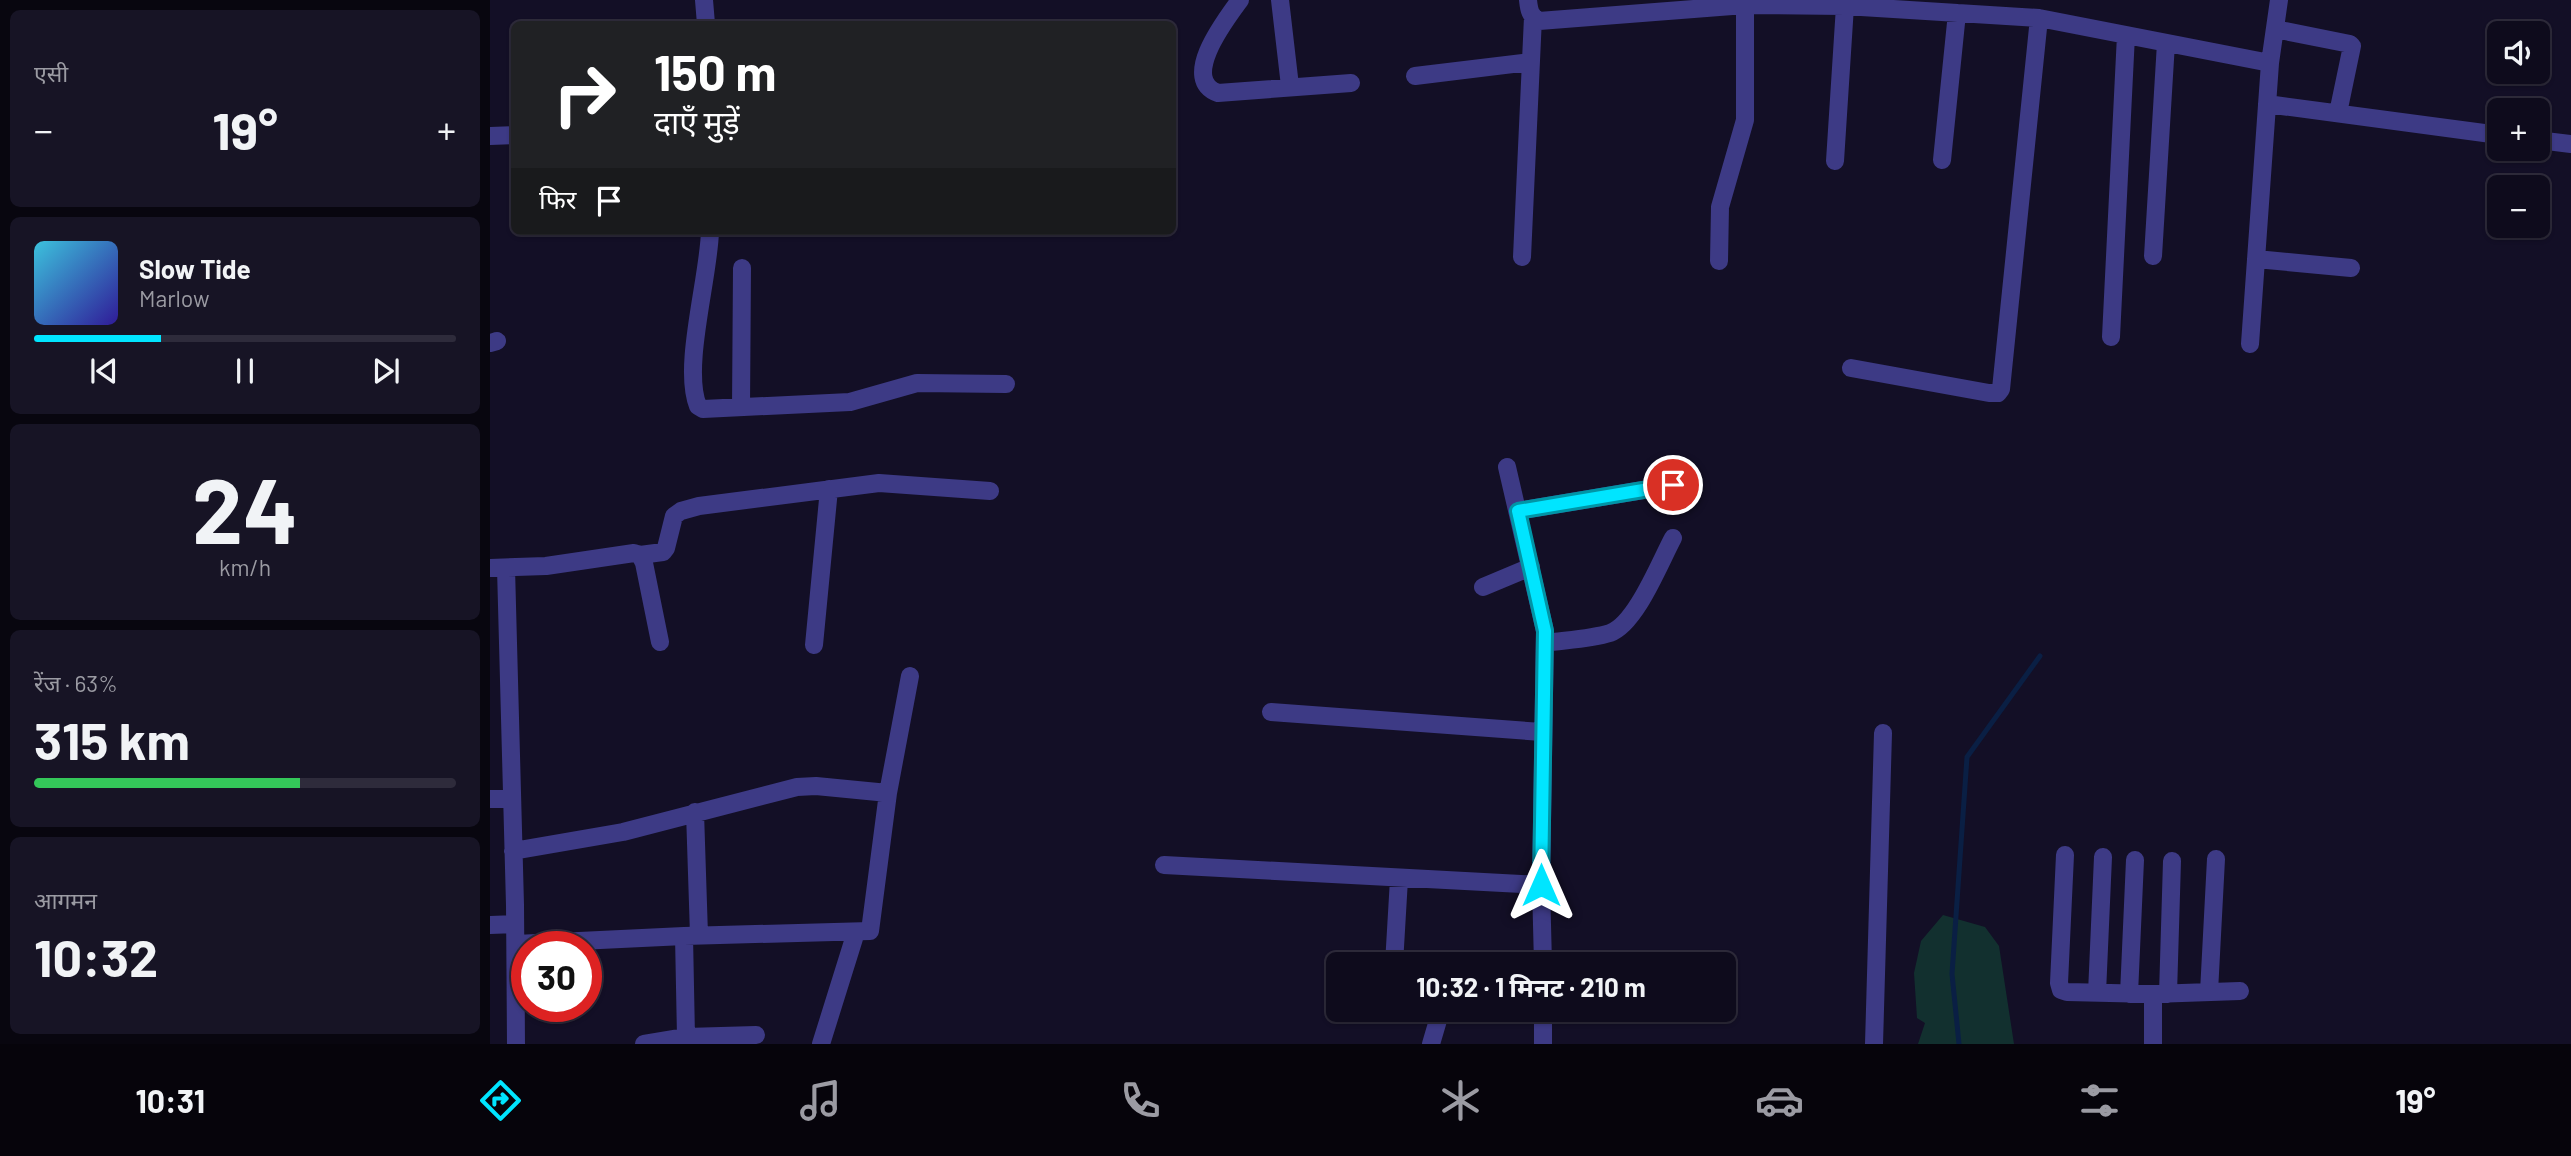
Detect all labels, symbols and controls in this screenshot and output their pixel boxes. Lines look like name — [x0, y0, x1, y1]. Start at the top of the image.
map controls — [2487, 21, 2550, 238]
button: sound — [2487, 21, 2550, 84]
text: 150 m — [654, 42, 776, 101]
icon: right — [539, 49, 630, 140]
text: एसी — [34, 59, 68, 87]
text: 19° — [212, 98, 278, 160]
button: + — [2487, 98, 2550, 161]
text: दाएँ मुड़ें — [654, 102, 740, 140]
text: − — [34, 106, 53, 152]
text: + — [437, 106, 456, 152]
button: − — [2487, 175, 2550, 238]
icon: arrive — [590, 182, 628, 220]
text: फिर — [539, 183, 576, 214]
text: Slow Tide — [139, 253, 251, 284]
text: Marlow — [139, 284, 210, 312]
icon: previous — [85, 352, 123, 390]
icon: pause — [226, 352, 264, 390]
icon: next — [367, 352, 405, 390]
text: 24 — [192, 453, 298, 562]
pin — [1643, 455, 1703, 515]
icon: arrive — [1654, 466, 1692, 504]
text: km/h — [219, 553, 271, 581]
text: रेंज · 63% — [34, 669, 118, 697]
text: 315 km — [34, 708, 190, 770]
position arrow — [1504, 848, 1578, 922]
text: आगमन — [34, 886, 97, 914]
text: 10:32 — [34, 925, 158, 987]
speed limit sign: 30 — [511, 931, 602, 1022]
text: 10:32 · 1 मिनट · 210 m — [1416, 971, 1646, 1002]
icon: directions — [476, 1076, 525, 1125]
icon: music — [796, 1076, 845, 1125]
icon: phone — [1116, 1076, 1165, 1125]
icon: climate — [1436, 1076, 1485, 1125]
icon: car — [1755, 1076, 1804, 1125]
icon: filters — [2075, 1076, 2124, 1125]
text: 10:31 — [135, 1081, 205, 1119]
text: 19° — [2395, 1081, 2436, 1119]

